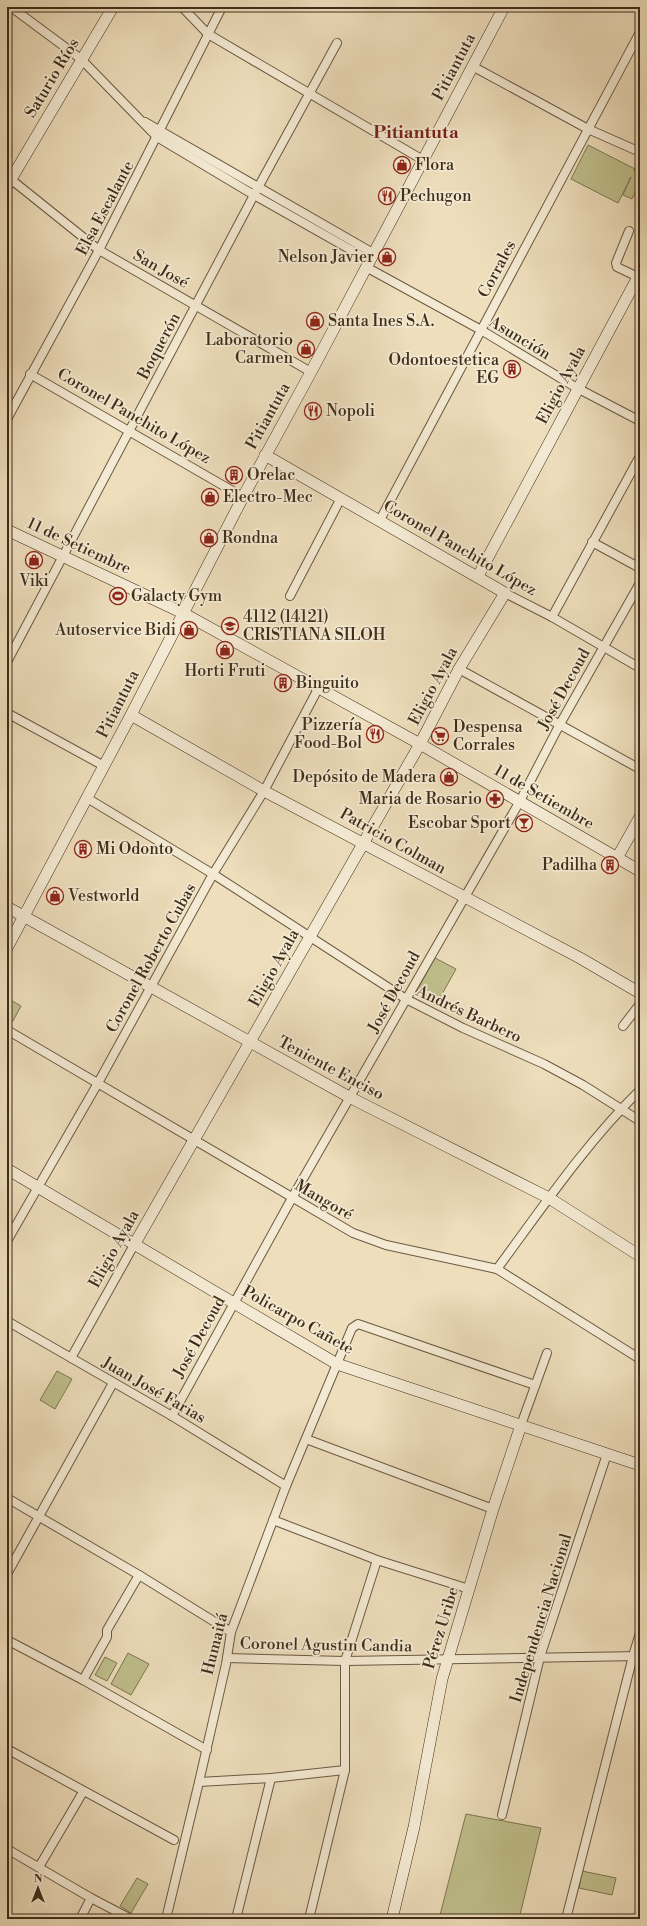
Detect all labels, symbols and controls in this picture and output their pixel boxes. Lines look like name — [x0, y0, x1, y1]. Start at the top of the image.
street label: Pitiantuta — [428, 29, 480, 104]
street label: Saturio Ríos — [20, 35, 84, 121]
district label: Pitiantuta — [373, 121, 459, 144]
shop icon: Flora — [392, 155, 412, 175]
place label: Flora — [415, 155, 455, 175]
street label: Elsa Escalante — [72, 157, 138, 259]
restaurant icon: Pechugon — [377, 186, 397, 206]
place label: Pechugon — [400, 186, 472, 206]
street label: Corrales — [474, 237, 520, 301]
street label: San José — [130, 245, 192, 293]
place label: Nelson Javier — [278, 247, 374, 267]
shop icon: Nelson Javier — [377, 247, 397, 267]
street label: Boquerón — [133, 309, 185, 384]
shop icon: Santa Ines S.A. — [305, 311, 325, 331]
place label: Santa Ines S.A. — [328, 311, 434, 331]
street label: Asunción — [485, 311, 555, 364]
place label: Laboratorio Carmen — [205, 330, 293, 368]
shop icon: Laboratorio Carmen — [296, 339, 316, 359]
street label: Eligio Ayala — [532, 342, 590, 428]
place label: Odontoestetica EG — [388, 350, 500, 388]
building icon: Odontoestetica EG — [502, 359, 522, 379]
street label: Coronel Panchito López — [54, 364, 214, 468]
street label: Pitiantuta — [241, 378, 295, 453]
restaurant icon: Nopoli — [303, 401, 323, 421]
place label: Nopoli — [326, 401, 375, 421]
building icon: Orelac — [224, 465, 244, 485]
place label: Orelac — [247, 465, 295, 485]
shop icon: Electro-Mec — [200, 487, 220, 507]
place label: Electro-Mec — [223, 487, 313, 507]
street label: Coronel Panchito López — [380, 496, 540, 600]
street label: 11 de Setiembre — [24, 513, 134, 579]
shop icon: Rondna — [199, 528, 219, 548]
place label: Rondna — [222, 528, 279, 548]
shop icon: Viki — [24, 550, 44, 570]
place label: Viki — [18, 571, 49, 591]
sports icon: Galacty Gym — [108, 586, 128, 606]
place label: Galacty Gym — [131, 586, 222, 606]
place label: 4112 (14121) CRISTIANA SILOH — [243, 607, 386, 645]
school or university icon: 4112 (14121) CRISTIANA SILOH — [220, 616, 240, 636]
place label: Autoservice Bidi — [54, 620, 176, 640]
shop icon: Autoservice Bidi — [179, 620, 199, 640]
shop icon: Horti Fruti — [215, 640, 235, 660]
street label: Eligio Ayala — [404, 643, 462, 729]
street label: José Decoud — [533, 645, 595, 734]
place label: Horti Fruti — [184, 661, 266, 681]
street label: Pitiantuta — [92, 666, 144, 741]
building icon: Binguito — [273, 673, 293, 693]
place label: Binguito — [295, 673, 359, 693]
place label: Pizzería Food-Bol — [294, 715, 363, 753]
place label: Despensa Corrales — [453, 717, 523, 755]
restaurant icon: Pizzería Food-Bol — [365, 724, 385, 744]
supermarket icon: Despensa Corrales — [430, 726, 450, 746]
street label: 11 de Setiembre — [490, 760, 598, 834]
place label: Depósito de Madera — [293, 767, 437, 787]
shop icon: Depósito de Madera — [439, 767, 459, 787]
place label: Maria de Rosario — [359, 789, 482, 809]
pharmacy icon: Maria de Rosario — [485, 789, 505, 809]
street label: Patricio Colman — [336, 804, 450, 879]
place label: Escobar Sport — [408, 813, 511, 833]
bar icon: Escobar Sport — [514, 813, 534, 833]
building icon: Mi Odonto — [73, 839, 93, 859]
place label: Mi Odonto — [96, 839, 173, 859]
place label: Padilha — [542, 855, 598, 875]
building icon: Padilha — [600, 855, 620, 875]
street label: Coronel Roberto Cubas — [102, 880, 200, 1036]
shop icon: Vestworld — [45, 886, 65, 906]
place label: Vestworld — [67, 886, 139, 906]
street label: Eligio Ayala — [244, 925, 304, 1010]
street label: José Decoud — [363, 948, 425, 1037]
street label: Andrés Barbero — [412, 980, 525, 1047]
street label: Teniente Enciso — [275, 1032, 387, 1104]
street label: Mangoré — [291, 1175, 357, 1225]
street label: Eligio Ayala — [84, 1206, 144, 1291]
street label: Policarpo Cañete — [239, 1281, 357, 1359]
street label: José Decoud — [168, 1293, 230, 1382]
street label: Juan José Farias — [98, 1352, 209, 1428]
street label: Independencia Nacional — [506, 1531, 576, 1705]
street label: Pérez Uribe — [419, 1584, 463, 1672]
street label: Humaitá — [198, 1610, 233, 1677]
street label: Coronel Agustin Candia — [240, 1633, 413, 1657]
north arrow — [18, 1868, 58, 1908]
text: N — [34, 1872, 43, 1886]

